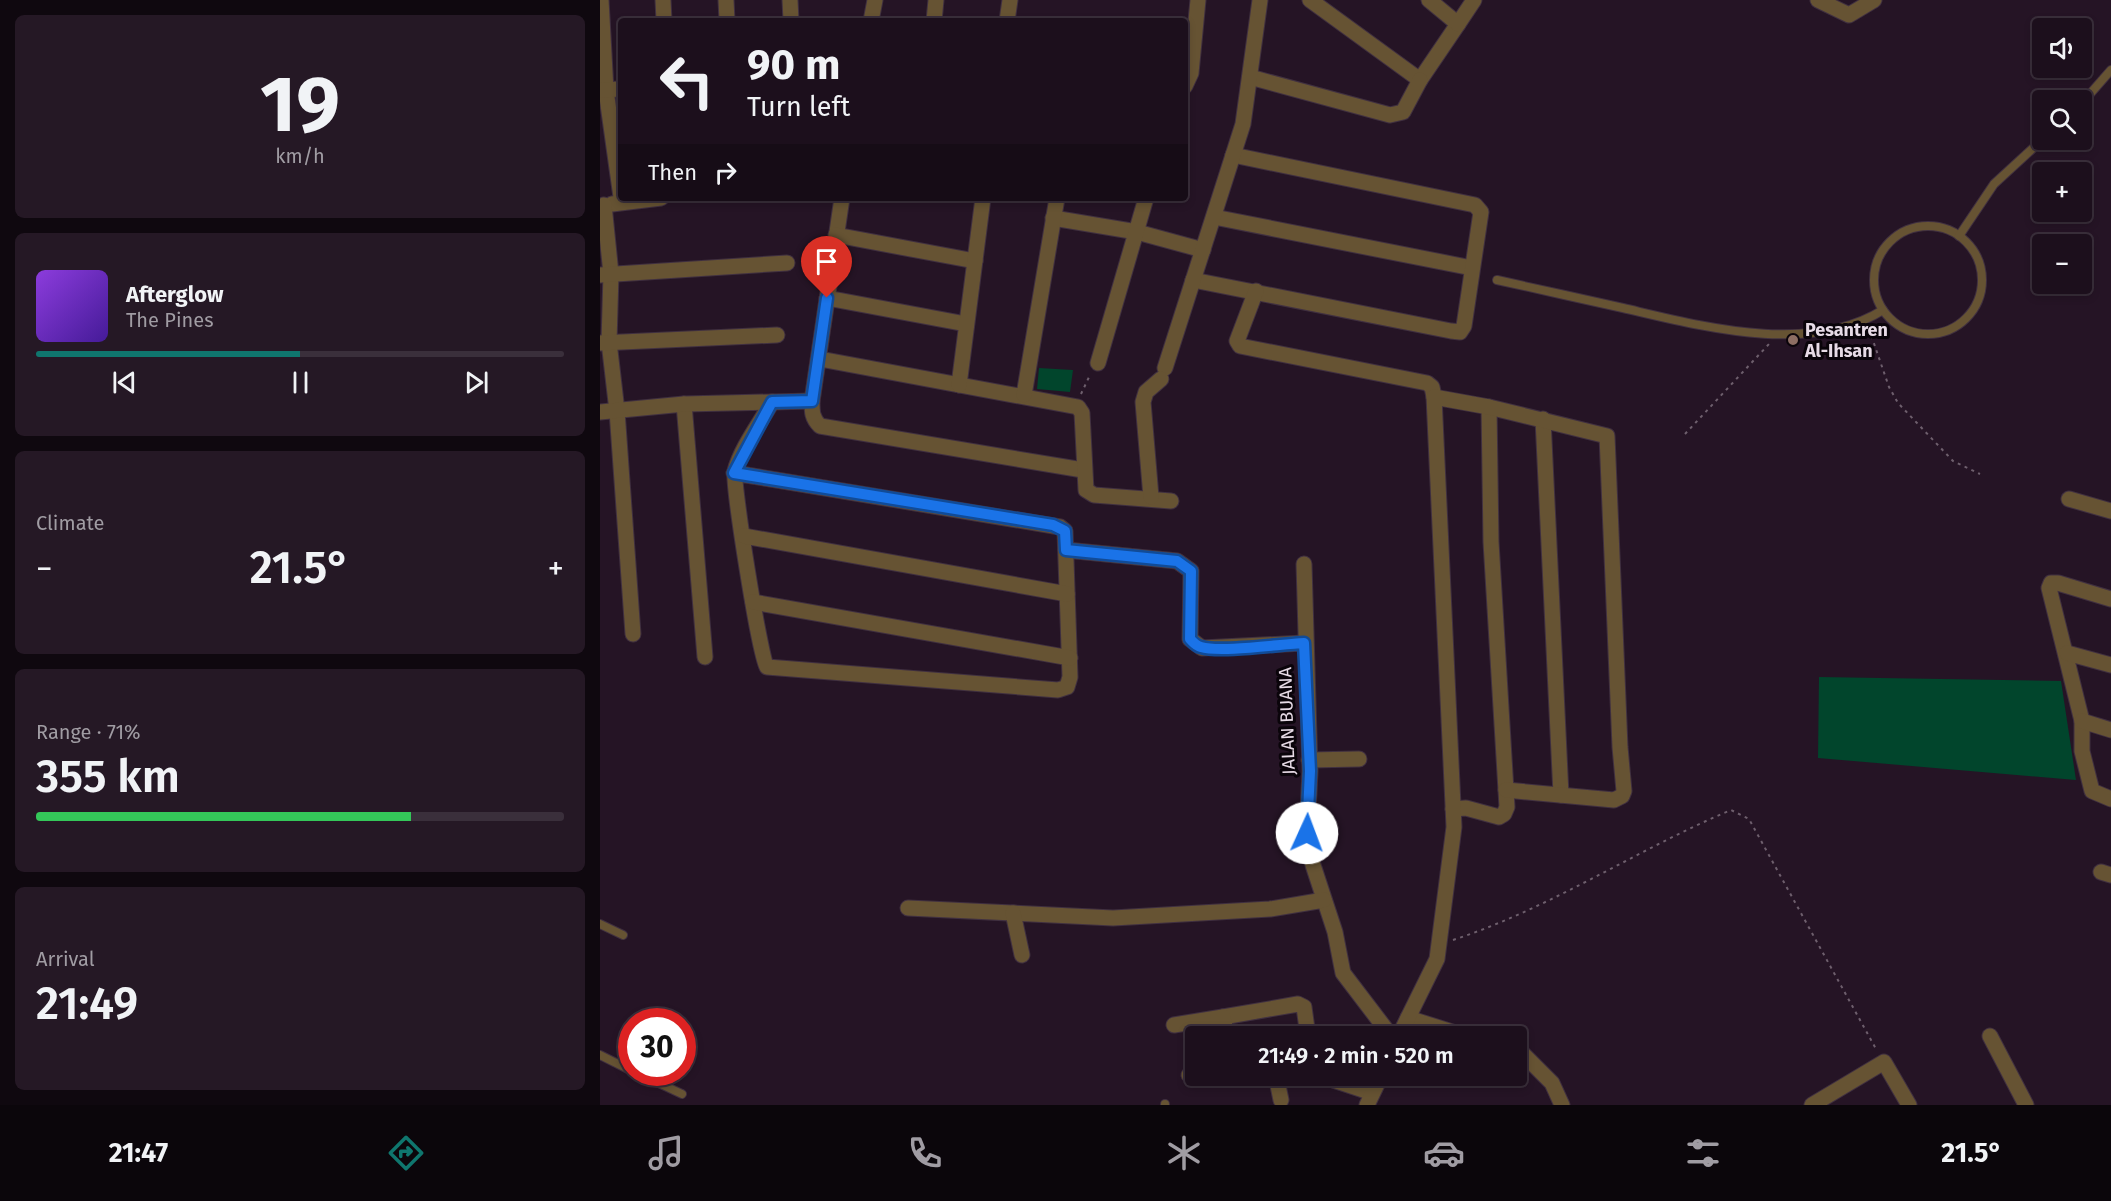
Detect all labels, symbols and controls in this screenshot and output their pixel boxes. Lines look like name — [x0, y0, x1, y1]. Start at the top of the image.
map controls — [2032, 18, 2092, 294]
button: sound — [2032, 18, 2092, 78]
text: 90 m — [747, 40, 841, 90]
icon: left — [648, 42, 726, 120]
text: 19 — [260, 58, 340, 152]
button: search — [2032, 90, 2092, 150]
text: Turn left — [747, 91, 850, 123]
text: km/h — [275, 144, 325, 168]
icon: right — [709, 156, 742, 189]
text: Then — [648, 159, 697, 186]
button: + — [2032, 162, 2092, 222]
button: − — [2032, 234, 2092, 294]
pin — [801, 236, 852, 298]
icon: arrive — [810, 245, 843, 278]
text: Afterglow — [126, 281, 223, 308]
text: The Pines — [126, 308, 213, 332]
place label: Pesantren Al-Ihsan — [1804, 319, 1888, 362]
marker: Pesantren Al-Ihsan — [1786, 333, 1800, 347]
icon: previous — [108, 366, 141, 399]
icon: pause — [284, 366, 317, 399]
icon: next — [460, 366, 493, 399]
text: Climate — [36, 511, 104, 535]
text: 21.5° — [250, 541, 350, 595]
text: − — [36, 549, 53, 589]
text: + — [548, 549, 564, 589]
street label: JALAN BUANA — [1274, 666, 1300, 775]
text: Range · 71% — [36, 720, 141, 744]
text: 355 km — [36, 750, 180, 804]
position arrow — [1275, 801, 1339, 865]
text: Arrival — [36, 947, 95, 971]
text: 21:49 — [36, 977, 138, 1031]
speed limit sign: 30 — [618, 1008, 696, 1086]
text: 21:49 · 2 min · 520 m — [1258, 1042, 1454, 1069]
icon: directions — [385, 1132, 427, 1174]
icon: music — [645, 1132, 687, 1174]
icon: phone — [904, 1132, 946, 1174]
icon: climate — [1163, 1132, 1205, 1174]
icon: car — [1423, 1132, 1465, 1174]
icon: filters — [1682, 1132, 1724, 1174]
text: 21:47 — [109, 1137, 168, 1169]
text: 21.5° — [1941, 1137, 2002, 1169]

